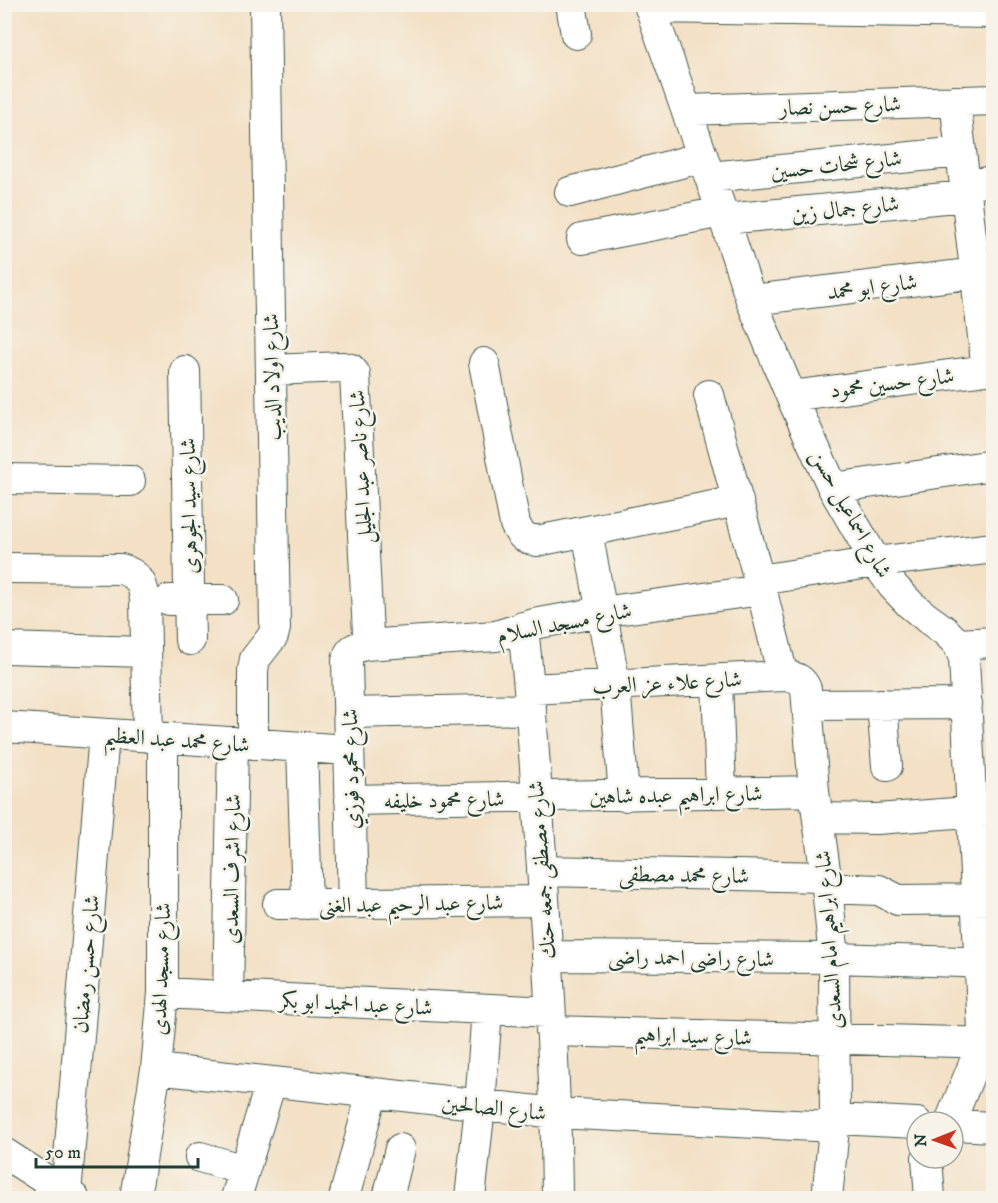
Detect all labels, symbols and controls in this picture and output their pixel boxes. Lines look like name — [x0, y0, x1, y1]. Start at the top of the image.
street label: شارع حسن نصار — [777, 91, 902, 126]
street label: شارع شحات حسين — [769, 145, 904, 190]
street label: شارع جمال زين — [790, 190, 901, 233]
street label: شارع ابو محمد — [826, 269, 919, 310]
street label: شارع اولاد الديب — [258, 313, 291, 441]
street label: شارع حسين محمود — [829, 362, 956, 408]
street label: شارع ناصر عبد الجليل — [344, 389, 383, 545]
street label: شارع سيد الجوهرى — [175, 437, 208, 574]
street label: شارع اسماعيل حسن — [801, 445, 897, 585]
street label: شارع مسجد السلام — [494, 597, 635, 655]
street label: شارع علاء عز العرب — [591, 666, 743, 705]
street label: شارع محمود فوزي — [337, 708, 370, 830]
street label: شارع محمد عبد العظيم — [103, 722, 251, 766]
street label: شارع مصطفى جمعه حنك — [523, 779, 566, 960]
street label: شارع ابراهيم عبده شاهين — [589, 780, 763, 818]
street label: شارع محمود خليفه — [383, 786, 505, 819]
street label: شارع اشرف السعدى — [218, 794, 251, 944]
street label: شارع ابراهيم امام السعدى — [810, 849, 856, 1030]
street label: شارع محمد مصطفى — [618, 861, 749, 894]
street label: شارع عبد الرحيم عبد الغنى — [318, 889, 504, 927]
street label: شارع حسن رمضان — [67, 894, 110, 1035]
street label: شارع مسجد الهدى — [146, 902, 181, 1036]
street label: شارع راضى احمد راضى — [608, 944, 774, 977]
street label: شارع عبد الحميد ابو بكر — [276, 987, 433, 1026]
street label: شارع سيد ابراهيم — [633, 1021, 752, 1059]
street label: شارع الصالحين — [440, 1090, 548, 1131]
north arrow — [905, 1110, 965, 1170]
scale bar — [36, 1131, 198, 1169]
text: N — [911, 1134, 931, 1147]
text: 50 m — [45, 1142, 81, 1164]

